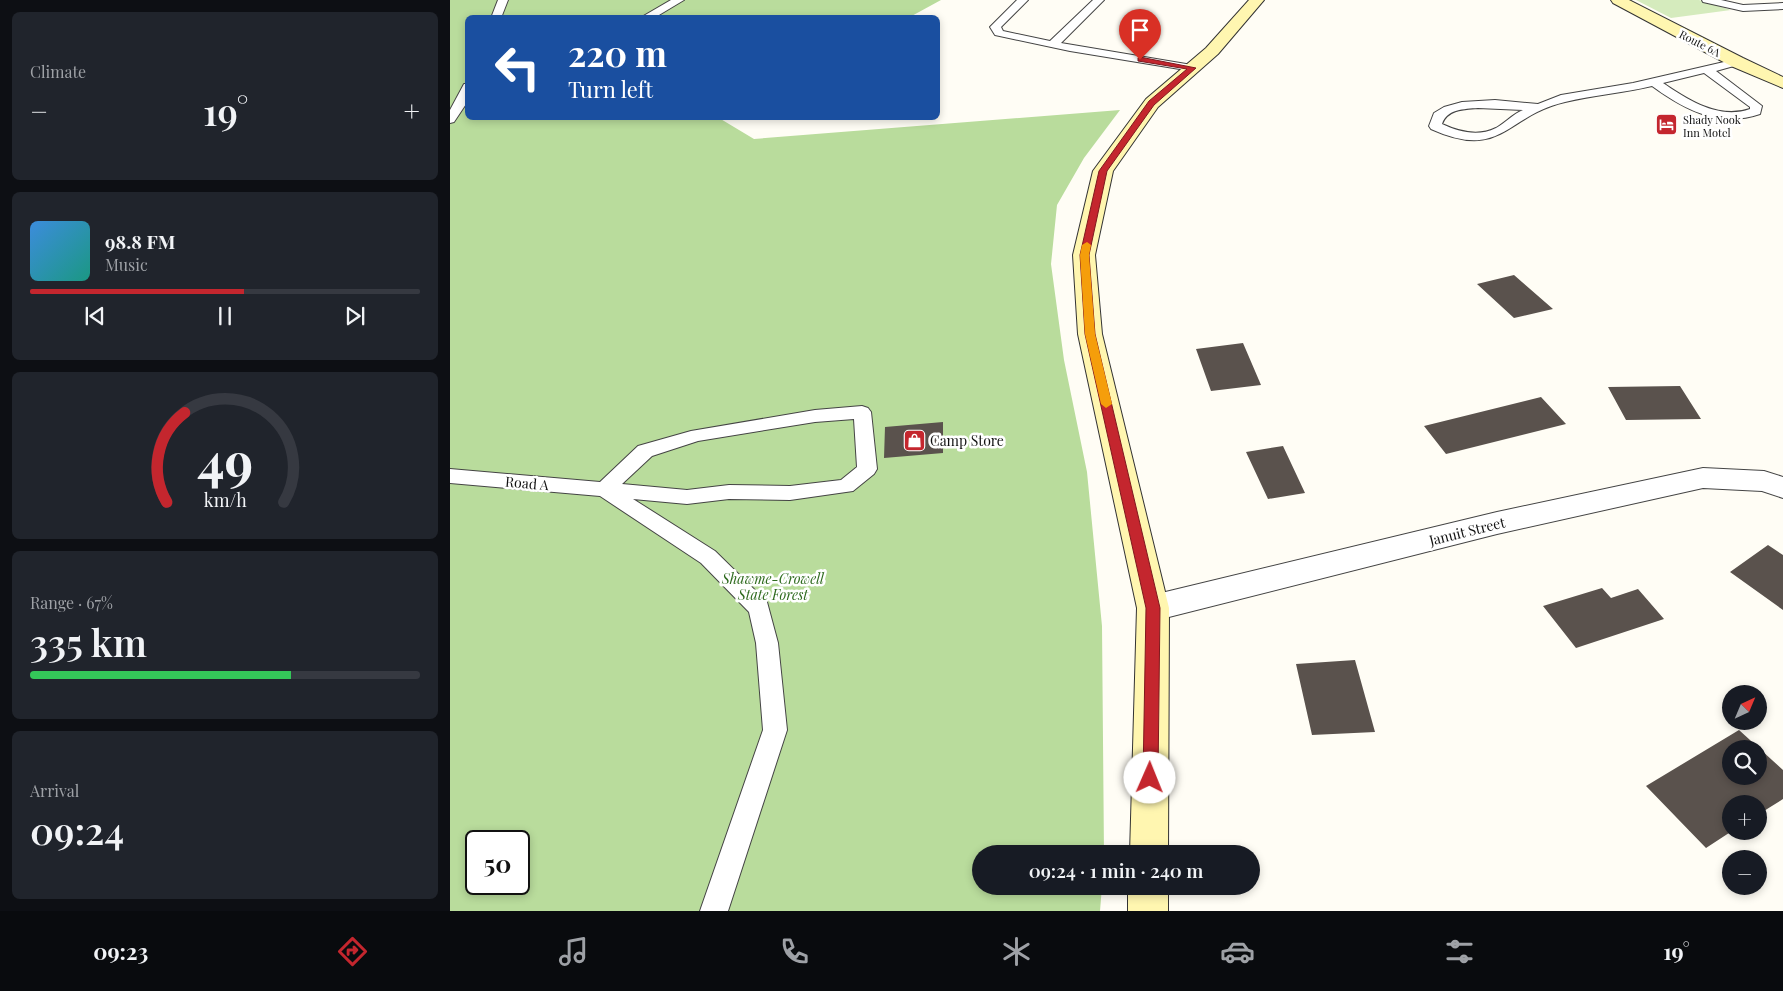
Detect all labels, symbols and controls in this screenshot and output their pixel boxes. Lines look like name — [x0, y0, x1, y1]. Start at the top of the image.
pin — [1119, 9, 1161, 60]
icon: arrive — [1126, 16, 1154, 44]
street label: Route 6A — [1677, 26, 1723, 60]
text: 220 m — [568, 29, 667, 76]
icon: left — [485, 35, 550, 100]
text: Climate — [30, 61, 86, 82]
text: Turn left — [568, 74, 653, 104]
text: 19° — [203, 85, 249, 136]
text: − — [30, 92, 48, 129]
text: + — [404, 92, 420, 129]
place label: Shady Nook Inn Motel — [1683, 112, 1741, 140]
hotel icon: Shady Nook Inn Motel — [1655, 113, 1679, 137]
text: 98.8 FM — [105, 228, 175, 254]
text: Music — [105, 254, 148, 275]
icon: previous — [81, 302, 109, 330]
icon: pause — [211, 302, 239, 330]
icon: next — [341, 302, 369, 330]
text: 49 — [197, 425, 253, 494]
shop icon: Camp Store — [902, 428, 926, 452]
place label: Camp Store — [930, 431, 1004, 450]
street label: Road A — [504, 472, 550, 494]
text: km/h — [204, 488, 247, 511]
street label: Januit Street — [1426, 512, 1508, 550]
park label: Shawme-Crowell State Forest — [721, 569, 825, 604]
text: Range · 67% — [30, 592, 113, 613]
text: 335 km — [30, 616, 147, 667]
north arrow — [1722, 685, 1768, 730]
map controls — [1722, 685, 1767, 895]
button: search — [1722, 740, 1767, 785]
position arrow — [1123, 751, 1175, 803]
text: Arrival — [30, 780, 79, 801]
button: + — [1722, 795, 1767, 840]
text: 09:24 — [30, 804, 124, 855]
speed limit sign: 50 — [465, 830, 530, 895]
button: − — [1722, 850, 1767, 895]
text: 09:24 · 1 min · 240 m — [1029, 857, 1203, 883]
icon: directions — [335, 934, 370, 969]
icon: music — [556, 934, 591, 969]
icon: phone — [777, 934, 812, 969]
icon: climate — [999, 934, 1034, 969]
icon: car — [1220, 934, 1255, 969]
icon: filters — [1442, 934, 1477, 969]
text: 09:23 — [93, 936, 148, 966]
text: 19° — [1663, 936, 1690, 966]

